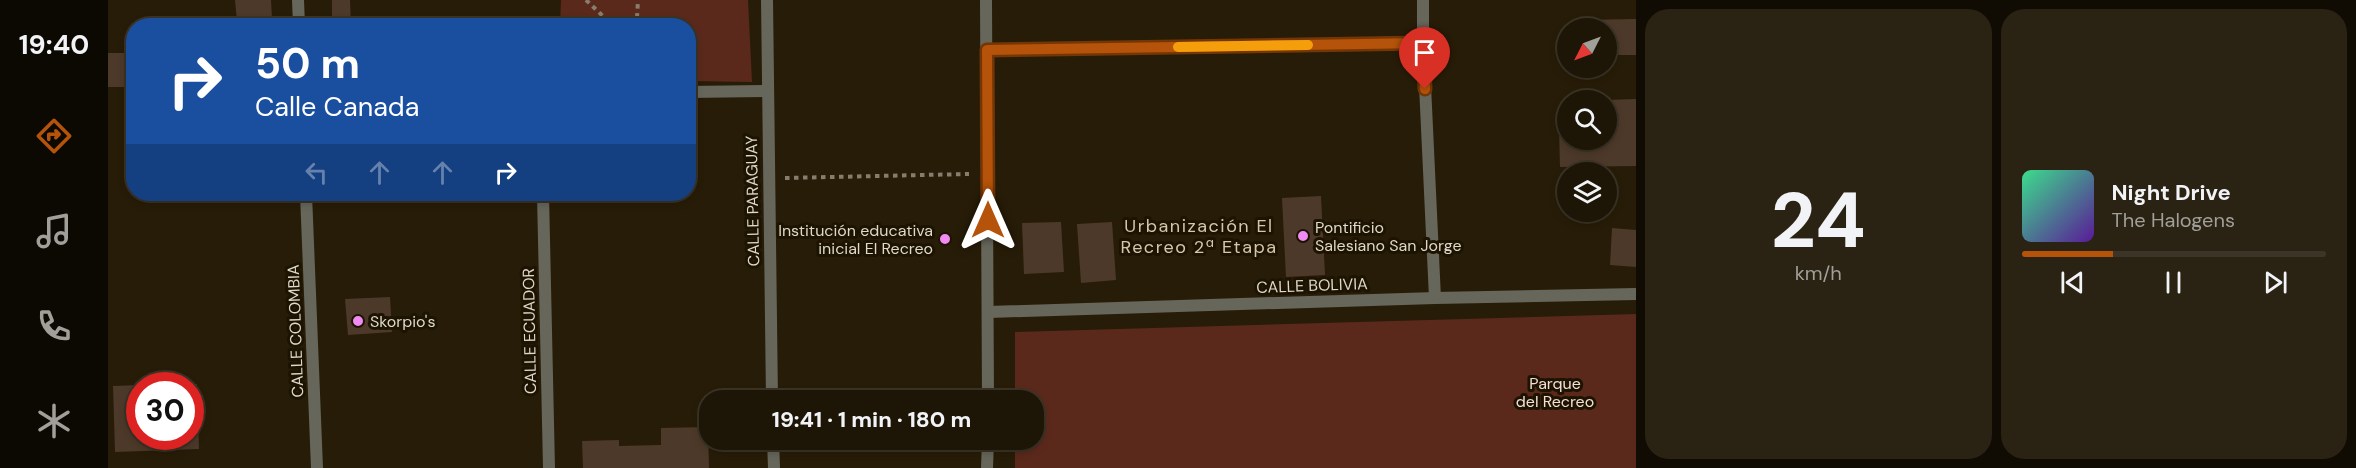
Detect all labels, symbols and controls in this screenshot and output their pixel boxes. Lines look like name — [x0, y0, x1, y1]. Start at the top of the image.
north arrow — [1557, 18, 1617, 78]
map controls — [1557, 18, 1617, 222]
text: 19:40 — [19, 27, 89, 62]
pin — [1399, 27, 1450, 89]
text: 50 m — [255, 36, 360, 91]
icon: arrive — [1408, 36, 1441, 69]
icon: right — [156, 42, 234, 120]
text: Calle Canada — [255, 89, 419, 124]
button: search — [1557, 90, 1617, 150]
icon: directions — [33, 115, 75, 157]
street label: CALLE PARAGUAY — [741, 135, 764, 267]
icon: left — [300, 156, 333, 189]
icon: ahead — [363, 156, 396, 189]
icon: ahead — [426, 156, 459, 189]
icon: right — [489, 156, 522, 189]
button: layers — [1557, 162, 1617, 222]
text: 24 — [1771, 170, 1866, 271]
text: Night Drive — [2112, 178, 2231, 207]
position arrow — [956, 188, 1020, 252]
text: The Halogens — [2112, 207, 2235, 233]
icon: music — [33, 210, 75, 252]
district label: Urbanización El Recreo 2ª Etapa — [1120, 214, 1278, 259]
place label: Pontificio Salesiano San Jorge — [1315, 217, 1462, 256]
place label: Institución educativa inicial El Recreo — [778, 220, 933, 259]
marker: Pontificio Salesiano San Jorge — [1296, 229, 1310, 243]
marker: Institución educativa inicial El Recreo — [938, 232, 952, 246]
text: km/h — [1795, 260, 1842, 286]
street label: CALLE COLOMBIA — [283, 264, 308, 398]
icon: previous — [2056, 266, 2089, 299]
icon: pause — [2157, 266, 2190, 299]
icon: next — [2259, 266, 2292, 299]
street label: CALLE ECUADOR — [518, 268, 541, 394]
street label: CALLE BOLIVIA — [1256, 273, 1368, 298]
icon: phone — [33, 305, 75, 347]
place label: Skorpio's — [370, 311, 435, 332]
marker: Skorpio's — [351, 314, 365, 328]
speed limit sign: 30 — [126, 372, 204, 450]
park label: Parque del Recreo — [1516, 373, 1594, 412]
icon: climate — [33, 400, 75, 442]
text: 19:41 · 1 min · 180 m — [772, 405, 971, 434]

